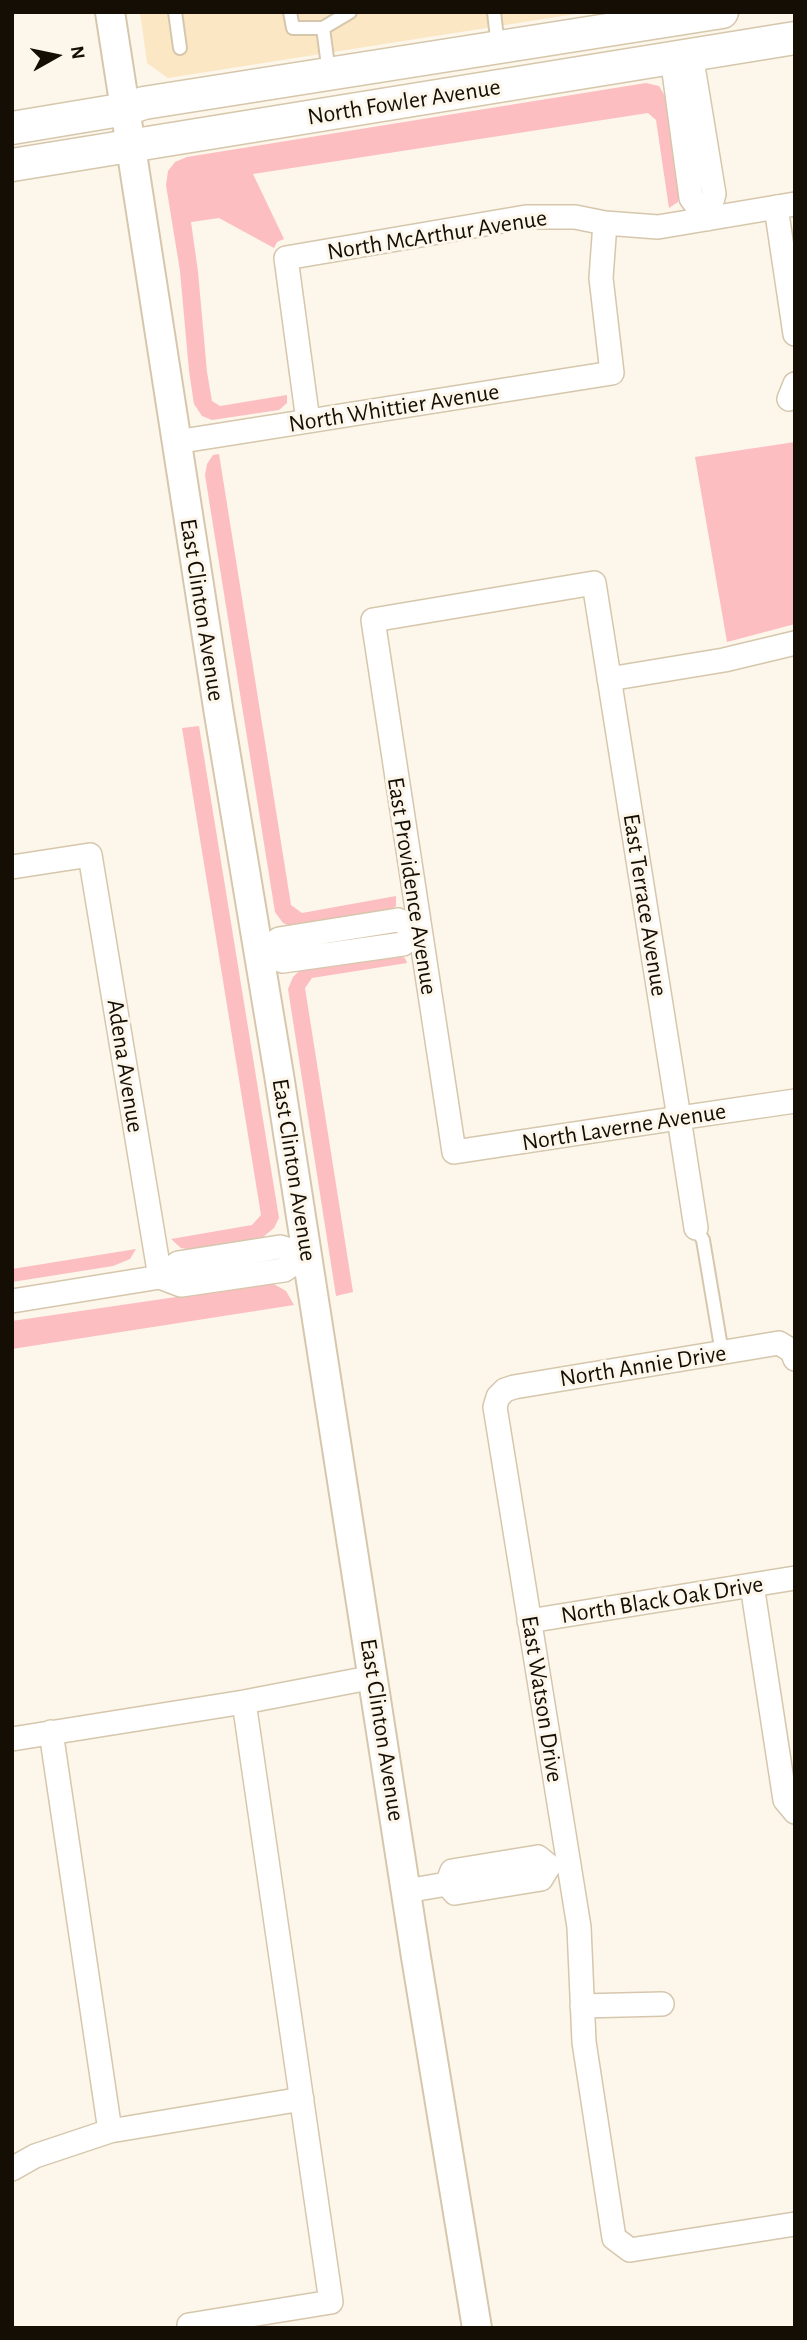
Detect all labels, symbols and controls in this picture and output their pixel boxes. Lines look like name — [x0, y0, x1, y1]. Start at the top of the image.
north arrow — [21, 21, 91, 91]
text: N — [67, 45, 88, 61]
street label: North Fowler Avenue — [305, 73, 503, 131]
street label: North McArthur Avenue — [325, 203, 549, 267]
street label: North Whittier Avenue — [287, 377, 501, 439]
street label: East Clinton Avenue — [173, 517, 231, 703]
street label: East Providence Avenue — [381, 775, 443, 997]
street label: East Terrace Avenue — [616, 812, 674, 998]
street label: Adena Avenue — [100, 997, 150, 1135]
street label: East Clinton Avenue — [265, 1077, 323, 1263]
street label: North Laverne Avenue — [520, 1097, 728, 1157]
street label: North Annie Drive — [558, 1339, 728, 1393]
street label: North Black Oak Drive — [559, 1570, 765, 1630]
street label: East Watson Drive — [515, 1614, 569, 1784]
street label: East Clinton Avenue — [353, 1637, 411, 1823]

